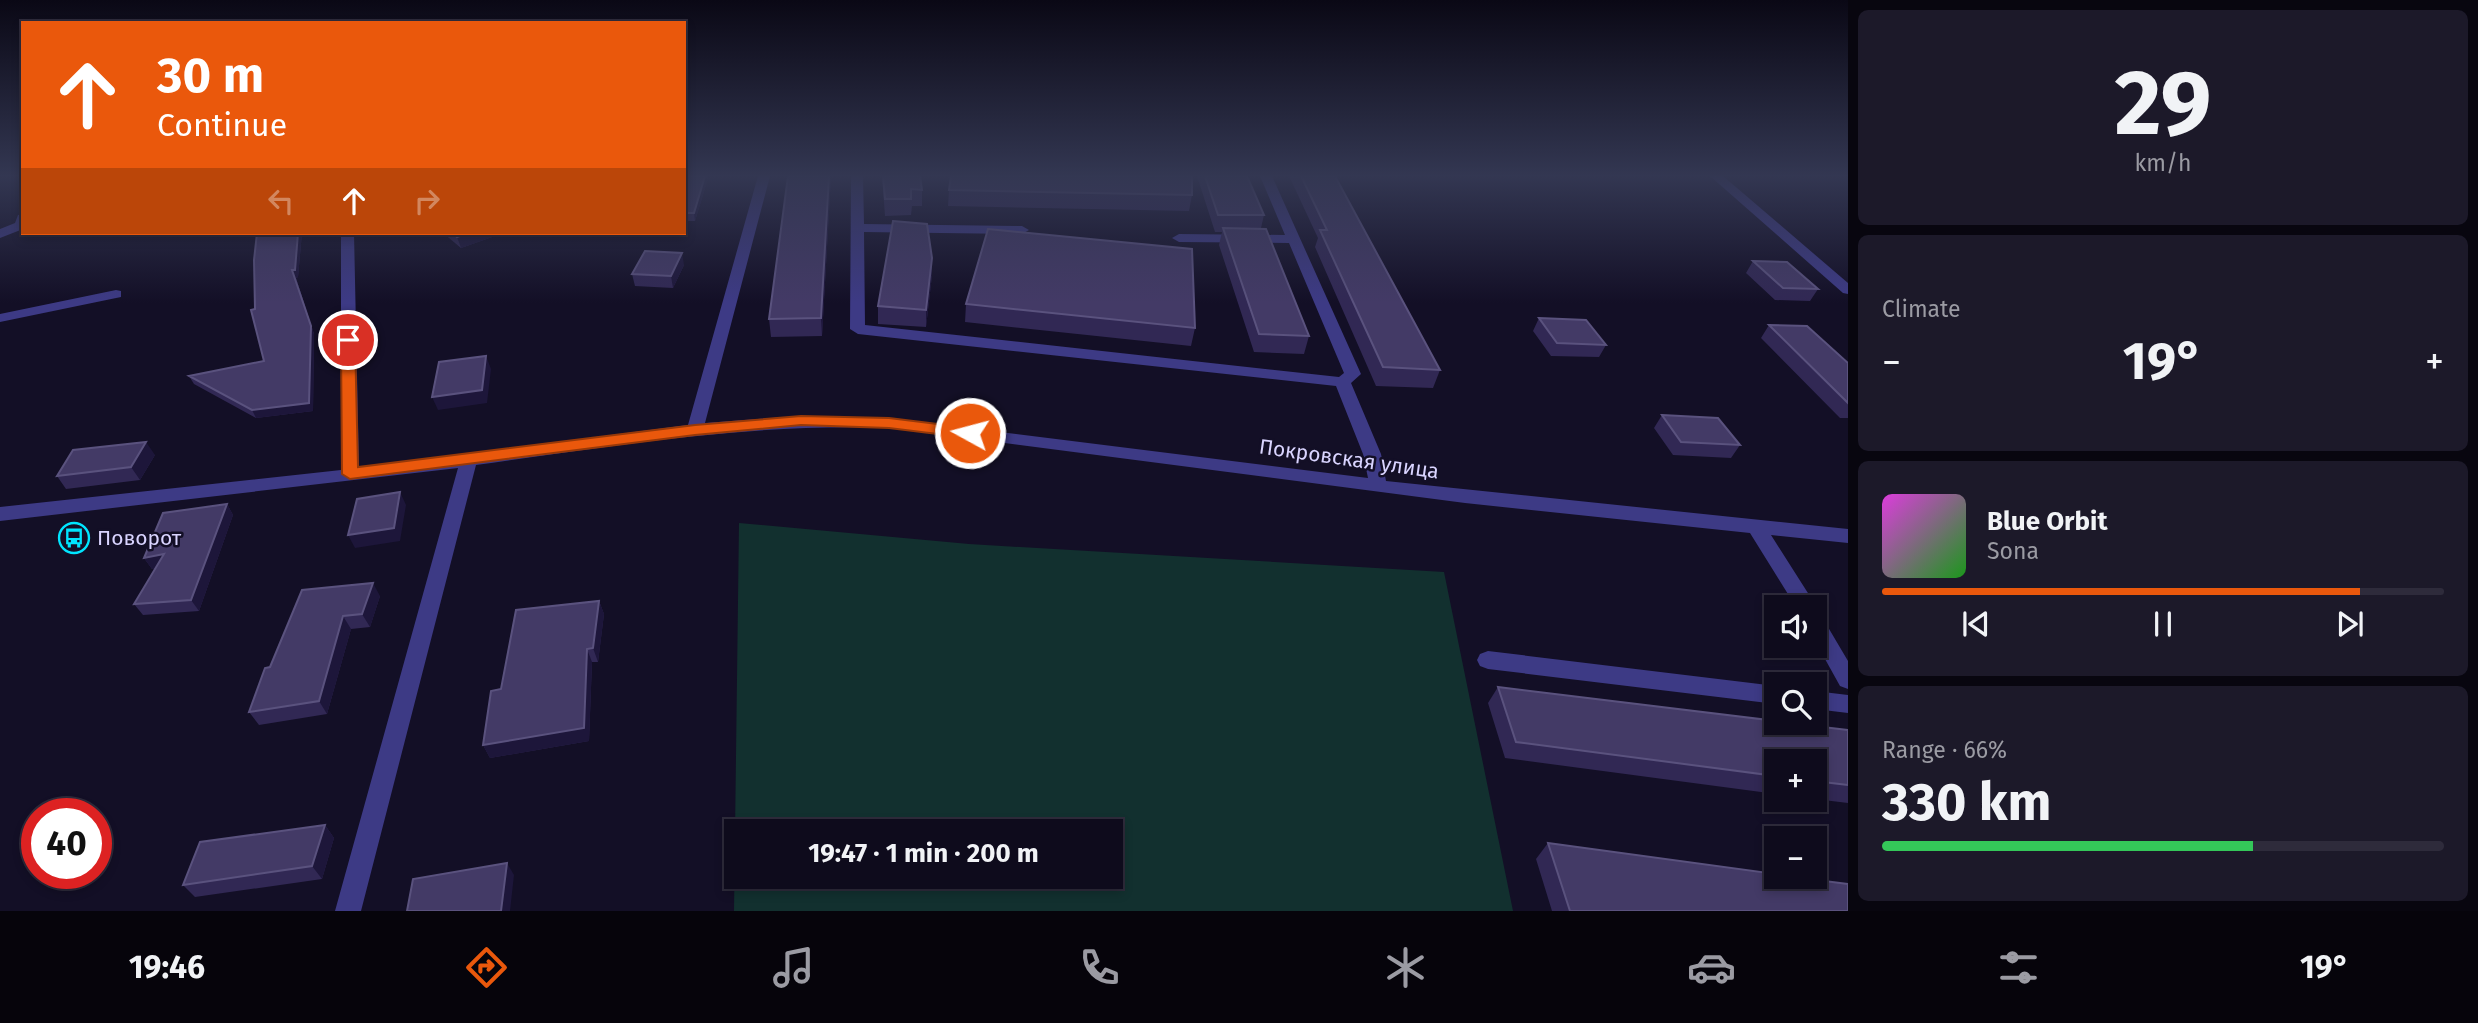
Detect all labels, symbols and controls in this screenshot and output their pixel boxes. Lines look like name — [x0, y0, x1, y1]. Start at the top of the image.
text: 30 m — [157, 46, 264, 105]
icon: ahead — [42, 49, 133, 140]
text: 29 — [2114, 49, 2212, 158]
text: Continue — [157, 106, 287, 144]
text: km/h — [2135, 149, 2191, 177]
icon: left — [262, 182, 300, 220]
icon: ahead — [335, 182, 373, 220]
icon: right — [408, 182, 446, 220]
text: Climate — [1882, 295, 1961, 323]
pin — [318, 310, 378, 370]
icon: arrive — [329, 321, 367, 359]
text: 19° — [2123, 330, 2203, 393]
text: − — [1882, 339, 1901, 385]
text: + — [2425, 339, 2444, 385]
position arrow — [933, 396, 1007, 470]
street label: Покровская улица — [1257, 433, 1441, 485]
text: Blue Orbit — [1987, 506, 2107, 537]
bus stop icon: Поворот — [57, 521, 91, 555]
place label: Поворот — [97, 525, 182, 551]
text: Sona — [1987, 537, 2039, 565]
map controls — [1764, 595, 1827, 889]
button: sound — [1764, 595, 1827, 658]
icon: previous — [1957, 605, 1995, 643]
icon: pause — [2144, 605, 2182, 643]
icon: next — [2331, 605, 2369, 643]
button: search — [1764, 672, 1827, 735]
text: Range · 66% — [1882, 736, 2007, 764]
button: + — [1764, 749, 1827, 812]
text: 330 km — [1882, 771, 2051, 834]
speed limit sign: 40 — [21, 798, 112, 889]
button: − — [1764, 826, 1827, 889]
text: 19:47 · 1 min · 200 m — [808, 838, 1039, 869]
icon: directions — [462, 943, 511, 992]
icon: music — [769, 943, 818, 992]
icon: phone — [1075, 943, 1124, 992]
icon: climate — [1381, 943, 1430, 992]
icon: car — [1687, 943, 1736, 992]
icon: filters — [1994, 943, 2043, 992]
text: 19:46 — [129, 948, 205, 986]
text: 19° — [2300, 948, 2349, 986]

